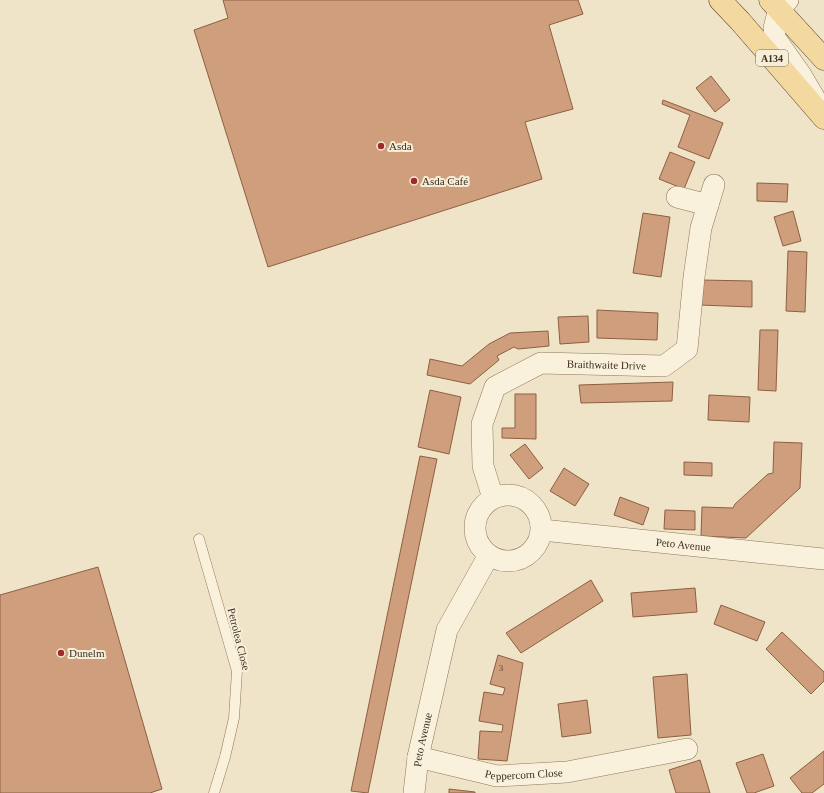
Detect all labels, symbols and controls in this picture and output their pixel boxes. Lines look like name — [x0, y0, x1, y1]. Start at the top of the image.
road number: A134 — [756, 50, 788, 66]
place label: Asda — [389, 140, 412, 152]
marker: Asda — [376, 141, 386, 151]
place label: Asda Café — [422, 175, 468, 187]
marker: Asda Café — [409, 176, 419, 186]
street label: Braithwaite Drive — [567, 358, 646, 372]
street label: Peto Avenue — [655, 536, 711, 553]
street label: Petrolea Close — [225, 607, 253, 672]
place label: Dunelm — [69, 647, 105, 659]
marker: Dunelm — [56, 648, 66, 658]
house number: 3 — [499, 663, 504, 673]
street label: Peto Avenue — [411, 711, 434, 767]
street label: Peppercorn Close — [484, 766, 563, 782]

